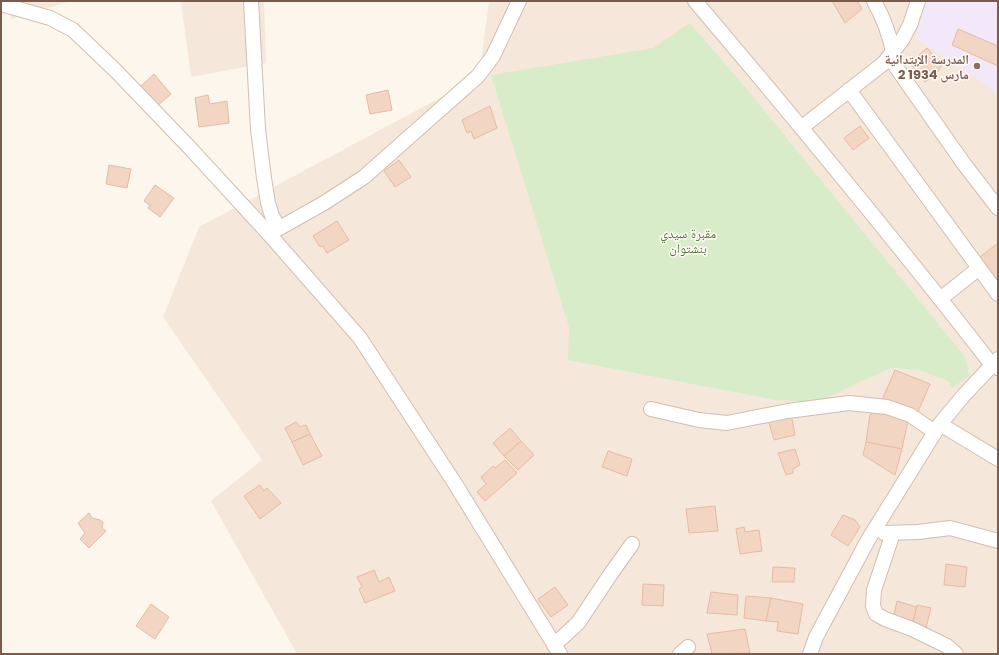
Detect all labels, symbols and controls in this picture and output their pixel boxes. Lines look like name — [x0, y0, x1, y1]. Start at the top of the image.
place label: المدرسة الإبتدائية 2 مارس 1934 — [885, 50, 969, 84]
marker: المدرسة الإبتدائية 2 مارس 1934 — [972, 61, 982, 71]
park label: مقبرة سيدي بنشتوان — [660, 224, 716, 258]

